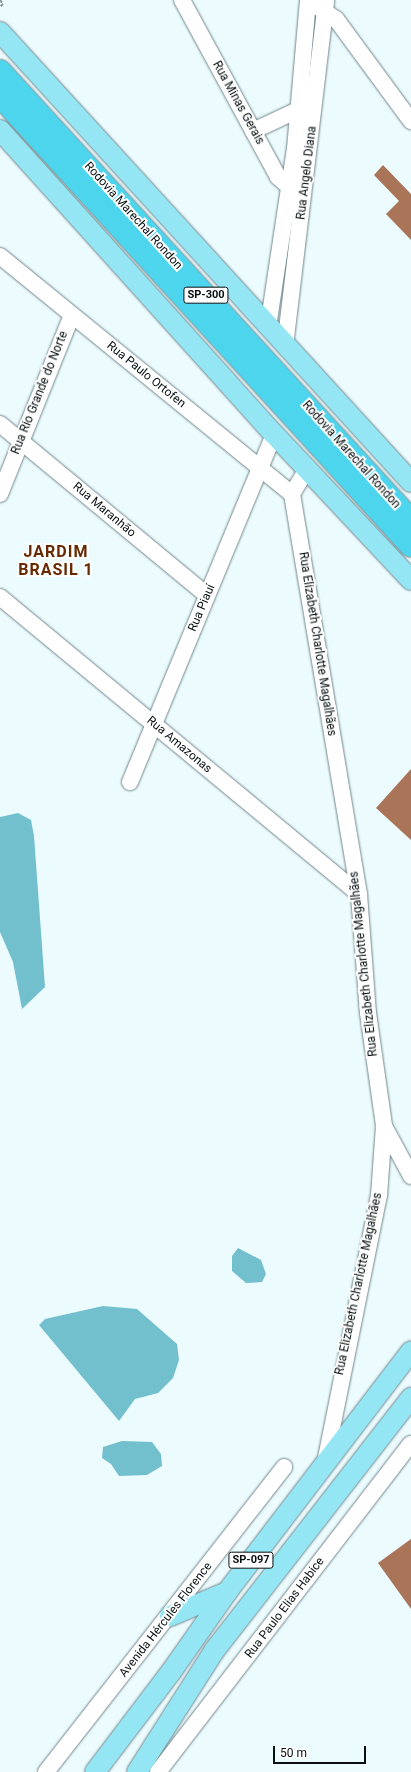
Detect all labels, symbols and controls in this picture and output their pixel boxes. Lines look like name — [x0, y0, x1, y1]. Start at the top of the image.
street label: Rua Minas Gerais — [209, 59, 267, 147]
street label: Rua Angelo Diana — [294, 125, 320, 221]
street label: Rodovia Marechal Rondon — [81, 159, 185, 273]
road number: SP-300 — [183, 286, 229, 304]
street label: Rua Rio Grande do Norte — [9, 329, 71, 457]
street label: Rua Paulo Ortofen — [104, 339, 188, 411]
street label: Rodovia Marechal Rondon — [299, 398, 403, 512]
street label: Rua Maranhão — [70, 480, 138, 540]
district label: JARDIM BRASIL 1 — [18, 542, 94, 580]
street label: Rua Elizabeth Charlotte Magalhães — [295, 551, 339, 737]
street label: Rua Piauí — [186, 582, 218, 634]
street label: Rua Amazonas — [144, 714, 214, 776]
street label: Rua Elizabeth Charlotte Magalhães — [347, 871, 381, 1057]
street label: Rua Elizabeth Charlotte Magalhães — [333, 1191, 385, 1377]
road number: SP-097 — [228, 1551, 274, 1569]
street label: Rua Paulo Elias Habice — [242, 1555, 328, 1661]
street label: Avenida Hércules Florence — [117, 1560, 215, 1680]
scale bar — [275, 1738, 368, 1764]
text: 50 m — [280, 1746, 307, 1760]

